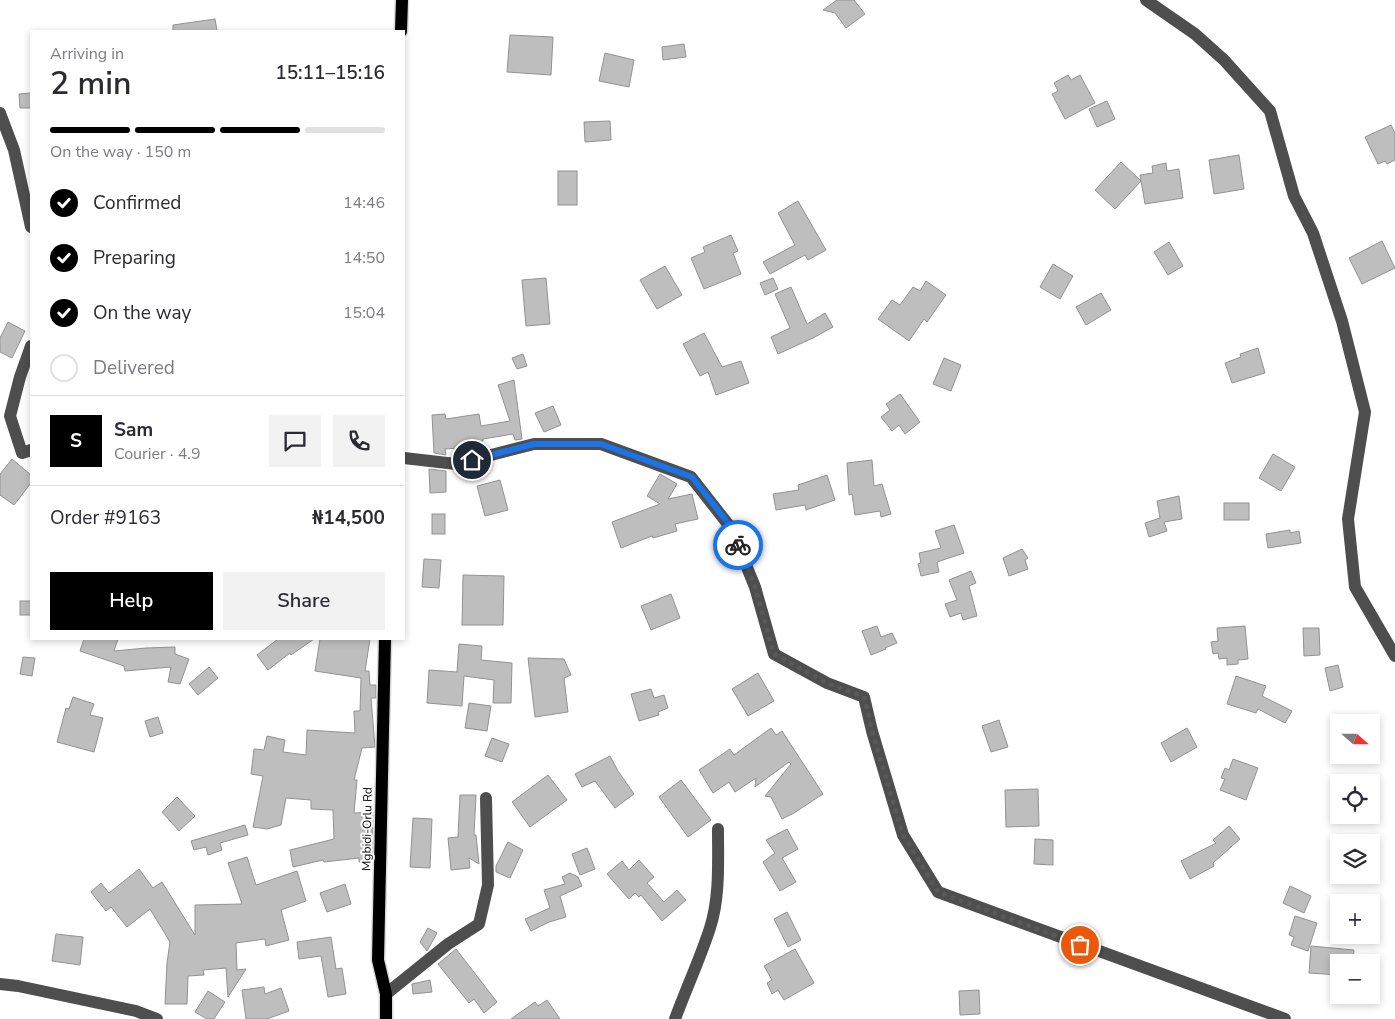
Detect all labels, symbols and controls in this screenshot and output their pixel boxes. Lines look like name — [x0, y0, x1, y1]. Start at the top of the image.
text: Arriving in — [50, 43, 124, 65]
text: 15:11–15:16 — [275, 60, 385, 86]
text: 2 min — [50, 62, 132, 105]
text: On the way · 150 m — [50, 141, 191, 163]
icon: check — [50, 189, 78, 217]
text: Confirmed — [93, 190, 181, 216]
text: 14:46 — [343, 192, 385, 214]
icon: check — [50, 244, 78, 272]
text: Preparing — [93, 245, 176, 271]
text: 14:50 — [343, 247, 385, 269]
icon: check — [50, 299, 78, 327]
text: On the way — [93, 300, 191, 326]
text: 15:04 — [343, 302, 385, 324]
text: Delivered — [93, 355, 175, 381]
button: chat — [269, 415, 321, 467]
button: phone — [333, 415, 385, 467]
text: Sam — [114, 417, 153, 443]
text: S — [70, 428, 82, 454]
pin — [451, 439, 493, 481]
text: Courier · 4.9 — [114, 443, 200, 465]
icon: home — [458, 446, 486, 474]
text: Order #9163 — [50, 505, 161, 531]
text: ₦14,500 — [312, 505, 385, 531]
courier — [713, 520, 763, 570]
icon: bike — [724, 531, 752, 559]
button: Help — [50, 572, 213, 630]
button: Share — [223, 572, 385, 630]
north arrow — [1330, 714, 1380, 764]
map controls — [1330, 714, 1380, 1004]
button: locate — [1330, 774, 1380, 824]
street label: Mgbidi-Orlu Rd — [358, 787, 376, 871]
button: layers — [1330, 834, 1380, 884]
button: + — [1330, 894, 1380, 944]
pin — [1059, 924, 1101, 966]
icon: bag — [1066, 931, 1094, 959]
button: − — [1330, 954, 1380, 1004]

